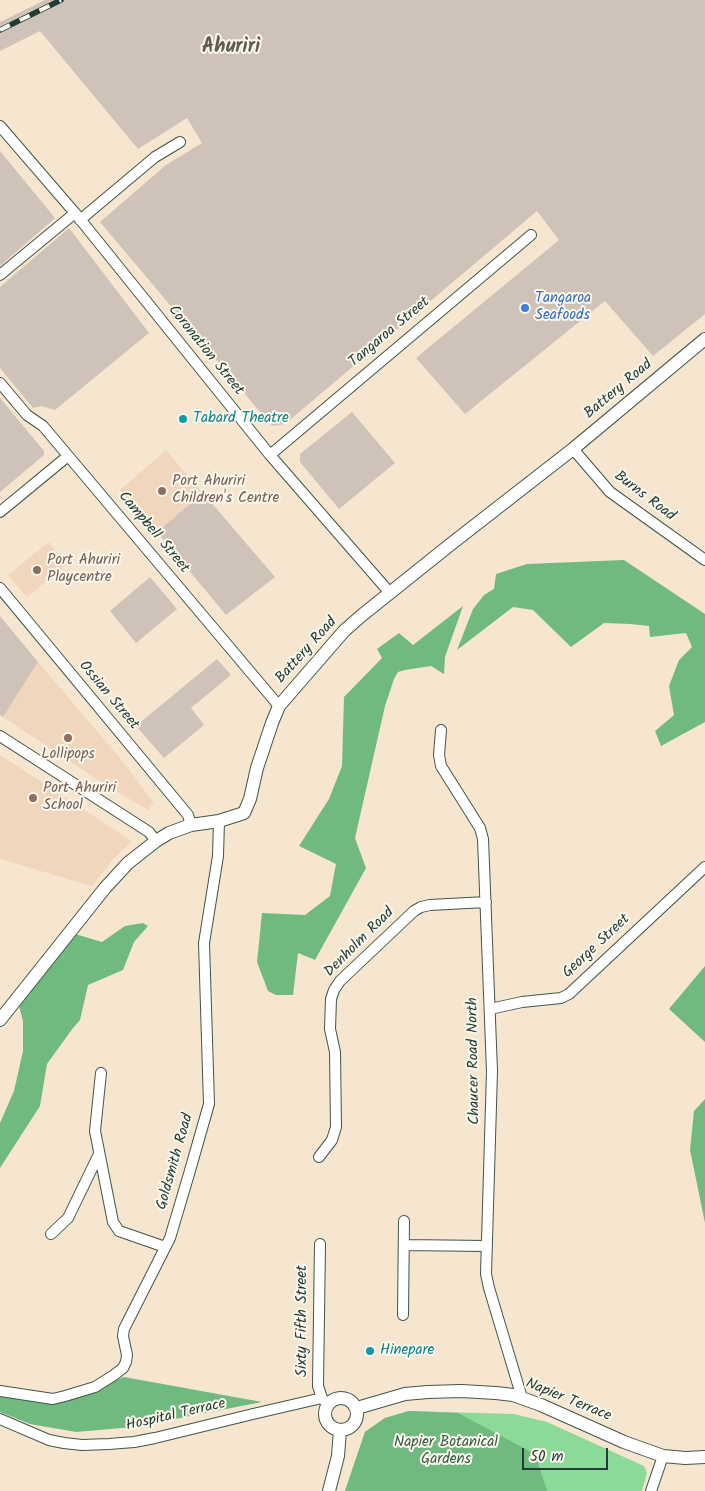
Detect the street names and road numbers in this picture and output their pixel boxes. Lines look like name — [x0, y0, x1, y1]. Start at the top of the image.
street label: Tangaroa Street — [346, 294, 434, 372]
street label: Coronation Street — [163, 302, 247, 400]
street label: Battery Road — [581, 356, 657, 424]
street label: Burns Road — [610, 468, 678, 526]
street label: Campbell Street — [114, 488, 192, 578]
street label: Battery Road — [273, 614, 341, 688]
street label: Ossian Street — [74, 658, 142, 734]
street label: Denholm Road — [321, 904, 399, 982]
street label: George Street — [560, 911, 634, 983]
street label: Chaucer Road North — [465, 997, 485, 1125]
street label: Goldsmith Road — [154, 1112, 198, 1212]
street label: Sixty Fifth Street — [294, 1265, 312, 1377]
street label: Napier Terrace — [523, 1376, 613, 1426]
street label: Hospital Terrace — [124, 1396, 228, 1436]

